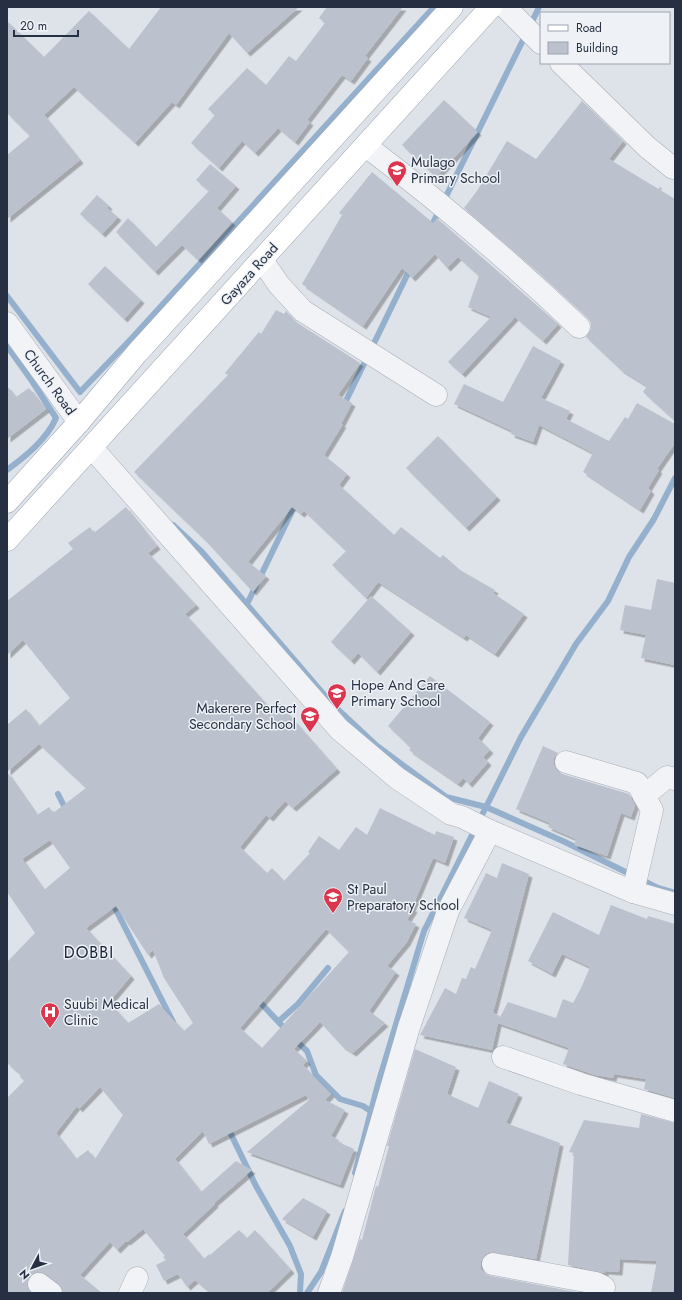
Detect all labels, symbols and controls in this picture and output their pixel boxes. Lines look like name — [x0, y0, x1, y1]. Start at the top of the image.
scale bar — [14, 12, 78, 38]
legend — [540, 12, 670, 64]
text: 20 m — [20, 17, 47, 35]
text: Road — [576, 19, 602, 37]
text: Building — [576, 39, 618, 57]
place label: Mulago Primary School — [411, 152, 500, 188]
school or university icon: Mulago Primary School — [386, 159, 408, 187]
street label: Gayaza Road — [215, 238, 283, 310]
street label: Church Road — [19, 345, 81, 419]
place label: Hope And Care Primary School — [351, 675, 445, 711]
school or university icon: Hope And Care Primary School — [326, 682, 348, 710]
place label: Makerere Perfect Secondary School — [189, 698, 297, 734]
school or university icon: Makerere Perfect Secondary School — [299, 705, 321, 733]
place label: St Paul Preparatory School — [347, 879, 459, 915]
school or university icon: St Paul Preparatory School — [322, 886, 344, 914]
district label: DOBBI — [64, 941, 114, 964]
place label: Suubi Medical Clinic — [64, 994, 149, 1030]
hospital icon: Suubi Medical Clinic — [39, 1001, 61, 1029]
north arrow — [12, 1248, 52, 1288]
text: N — [16, 1266, 33, 1283]

